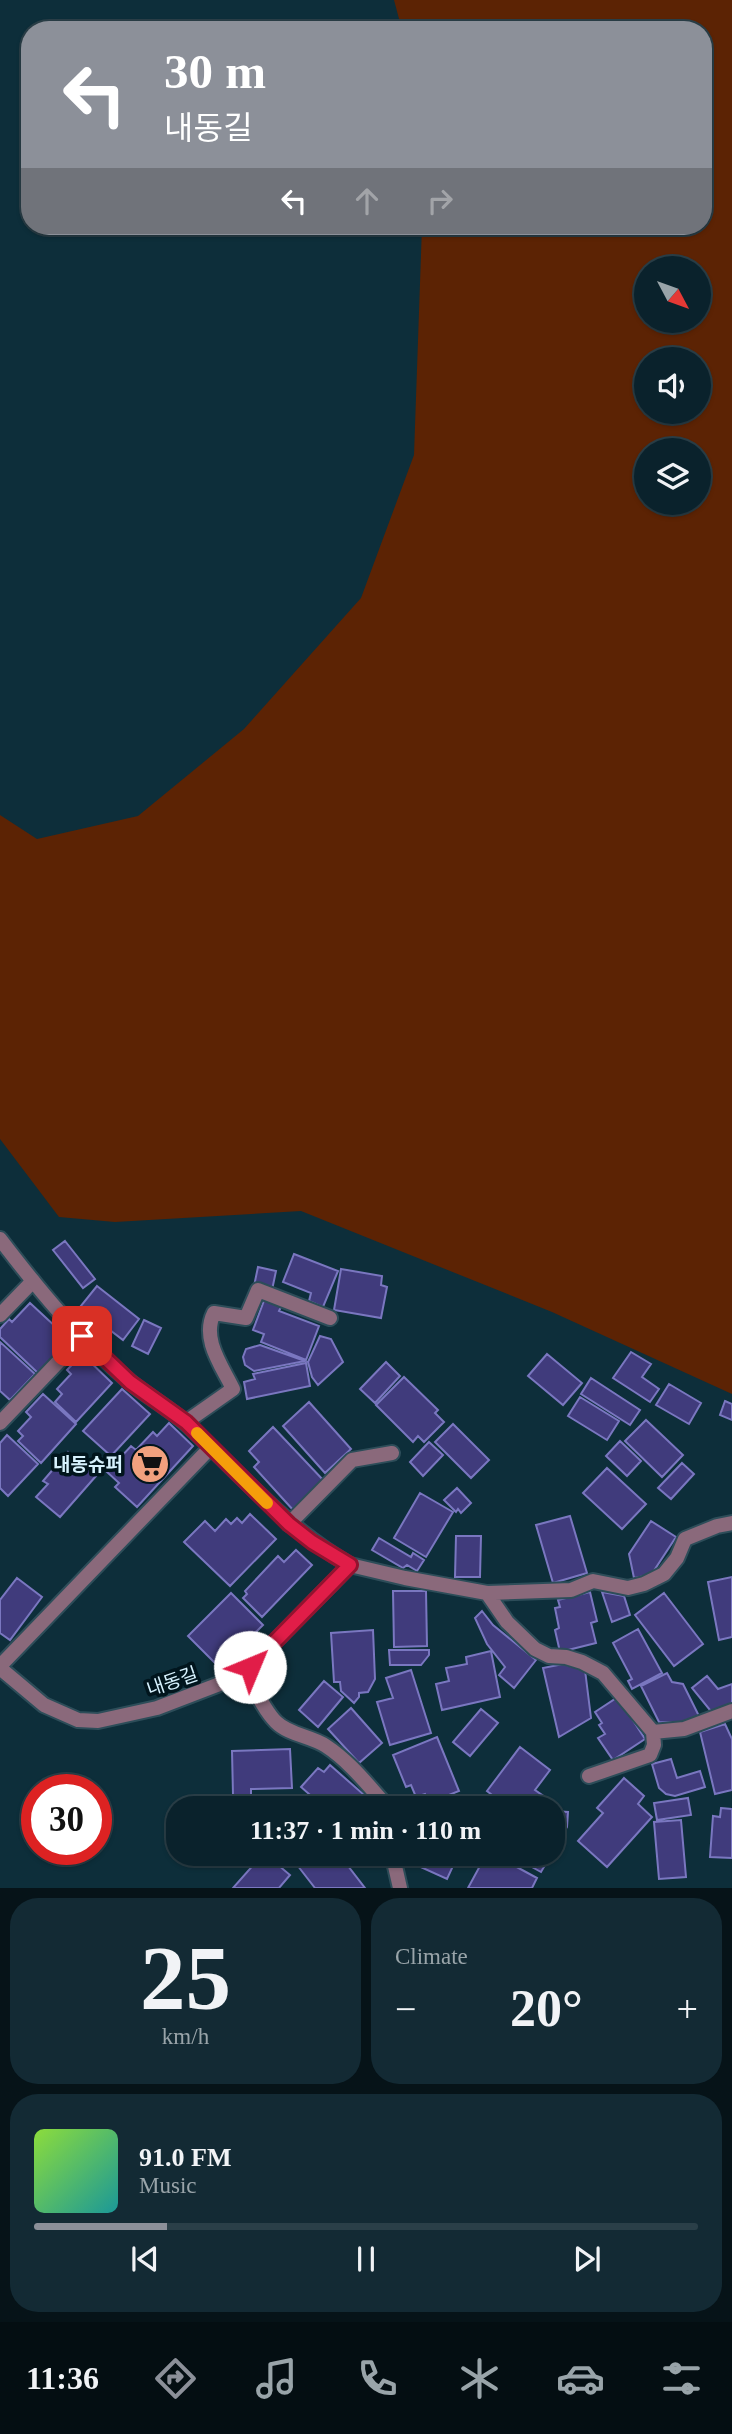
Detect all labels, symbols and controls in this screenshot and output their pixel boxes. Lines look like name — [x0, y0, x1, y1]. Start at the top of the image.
text: 30 m — [164, 44, 266, 99]
icon: left — [49, 49, 140, 140]
text: 내동길 — [164, 110, 252, 146]
icon: left — [275, 182, 313, 220]
icon: ahead — [348, 182, 386, 220]
icon: right — [421, 182, 459, 220]
north arrow — [634, 256, 710, 332]
map controls — [634, 256, 711, 515]
button: sound — [634, 347, 711, 424]
button: layers — [634, 438, 711, 515]
pin — [52, 1306, 112, 1366]
icon: arrive — [63, 1317, 101, 1355]
supermarket icon: 내동슈퍼 — [129, 1443, 171, 1485]
place label: 내동슈퍼 — [53, 1454, 123, 1475]
position arrow — [213, 1630, 287, 1704]
street label: 내동길 — [144, 1663, 200, 1700]
speed limit sign: 30 — [21, 1774, 112, 1865]
text: 11:37 · 1 min · 110 m — [250, 1816, 481, 1845]
text: 25 — [140, 1928, 231, 2029]
text: Climate — [395, 1944, 468, 1969]
text: 20° — [510, 1980, 583, 2037]
text: − — [395, 1988, 416, 2030]
text: + — [677, 1988, 698, 2030]
text: km/h — [162, 2024, 209, 2049]
text: 91.0 FM — [139, 2143, 231, 2172]
text: Music — [139, 2173, 197, 2198]
icon: previous — [126, 2240, 164, 2278]
icon: pause — [347, 2240, 385, 2278]
icon: next — [568, 2240, 606, 2278]
icon: directions — [151, 2354, 200, 2403]
icon: music — [252, 2354, 301, 2403]
icon: phone — [353, 2354, 402, 2403]
icon: climate — [455, 2354, 504, 2403]
icon: car — [556, 2354, 605, 2403]
icon: filters — [657, 2354, 706, 2403]
text: 11:36 — [26, 2360, 99, 2396]

